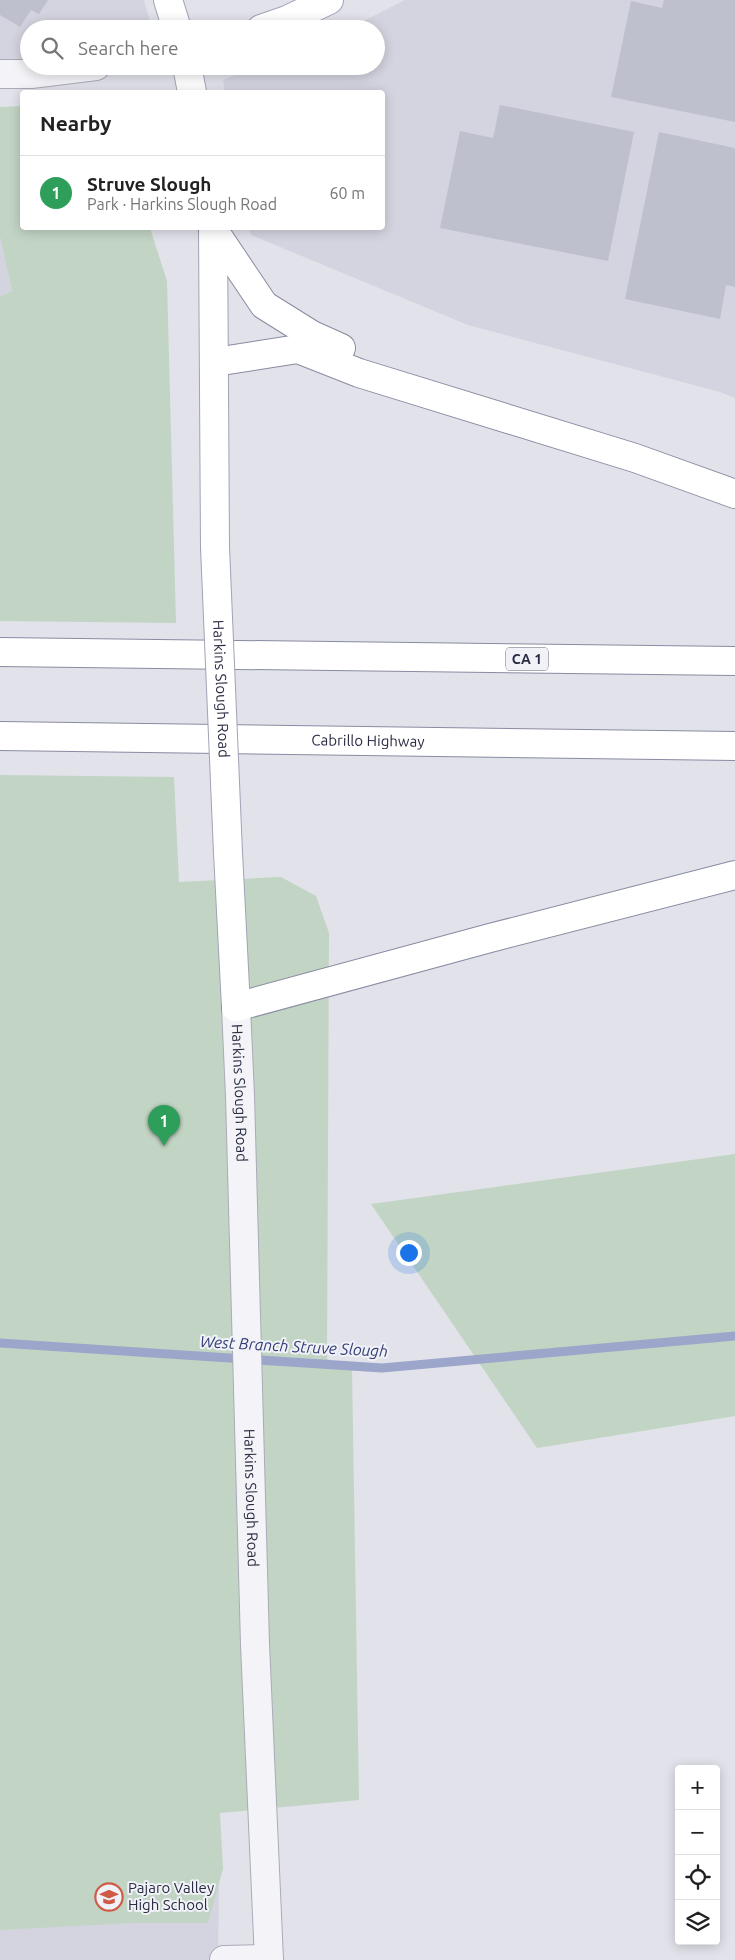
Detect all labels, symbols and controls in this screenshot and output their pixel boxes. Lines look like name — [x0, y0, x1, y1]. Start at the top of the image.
search box — [20, 20, 385, 75]
icon: search — [38, 34, 66, 62]
text: Search here — [78, 37, 178, 59]
text: Nearby — [40, 111, 111, 135]
text: Struve Slough — [87, 173, 211, 195]
text: 1 — [51, 184, 61, 202]
text: 60 m — [329, 184, 365, 202]
text: Park · Harkins Slough Road — [87, 195, 277, 213]
street label: Harkins Slough Road — [210, 620, 233, 758]
road number: CA 1 — [506, 648, 548, 671]
street label: Cabrillo Highway — [311, 731, 425, 750]
street label: Harkins Slough Road — [229, 1024, 251, 1162]
pin: 1 — [148, 1105, 180, 1146]
your location — [396, 1240, 422, 1266]
water label: West Branch Struve Slough — [200, 1332, 388, 1360]
street label: Harkins Slough Road — [241, 1429, 262, 1567]
map controls — [675, 1765, 720, 1945]
button: + — [675, 1765, 720, 1810]
button: − — [675, 1810, 720, 1855]
button: locate — [675, 1855, 720, 1900]
place label: Pajaro Valley High School — [128, 1879, 214, 1913]
school or university icon: Pajaro Valley High School — [94, 1882, 124, 1912]
button: layers — [675, 1900, 720, 1945]

